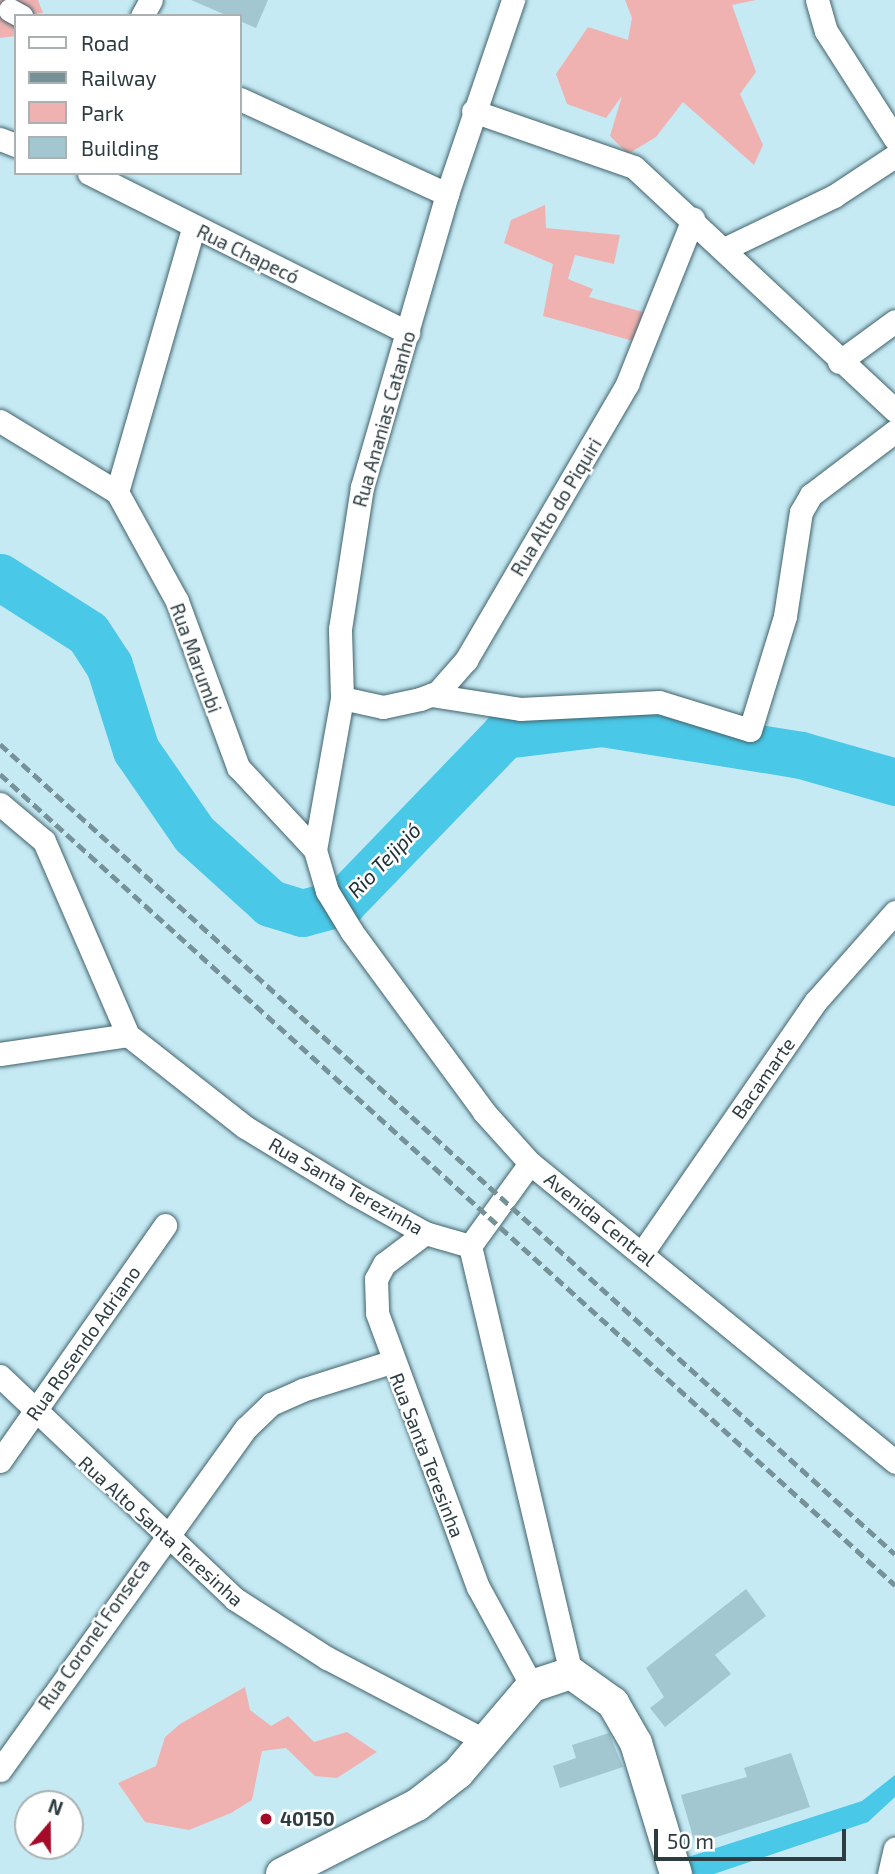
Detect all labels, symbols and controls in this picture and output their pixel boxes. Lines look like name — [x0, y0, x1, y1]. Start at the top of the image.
legend — [14, 14, 242, 175]
text: Road — [81, 30, 129, 55]
text: Railway — [81, 65, 157, 90]
text: Park — [81, 100, 124, 125]
text: Building — [81, 135, 159, 160]
street label: Rua Chapecó — [193, 219, 303, 289]
street label: Rua Ananias Catanho — [348, 328, 420, 510]
street label: Rua Alto do Piquiri — [506, 434, 606, 580]
street label: Rua Marumbi — [166, 600, 226, 716]
water label: Rio Tejipió — [342, 817, 426, 903]
street label: Bacamarte — [727, 1033, 799, 1123]
street label: Rua Santa Terezinha — [265, 1132, 427, 1240]
street label: Avenida Central — [540, 1167, 660, 1271]
street label: Rua Rosendo Adriano — [21, 1261, 145, 1425]
street label: Rua Santa Teresinha — [385, 1369, 469, 1541]
street label: Rua Alto Santa Teresinha — [74, 1451, 248, 1611]
street label: Rua Coronel Fonseca — [33, 1554, 155, 1714]
north arrow — [14, 1790, 84, 1860]
text: N — [45, 1794, 66, 1820]
place label: 40150 — [280, 1808, 335, 1830]
marker: 40150 — [258, 1811, 274, 1827]
scale bar — [657, 1814, 850, 1858]
text: 50 m — [667, 1828, 714, 1853]

